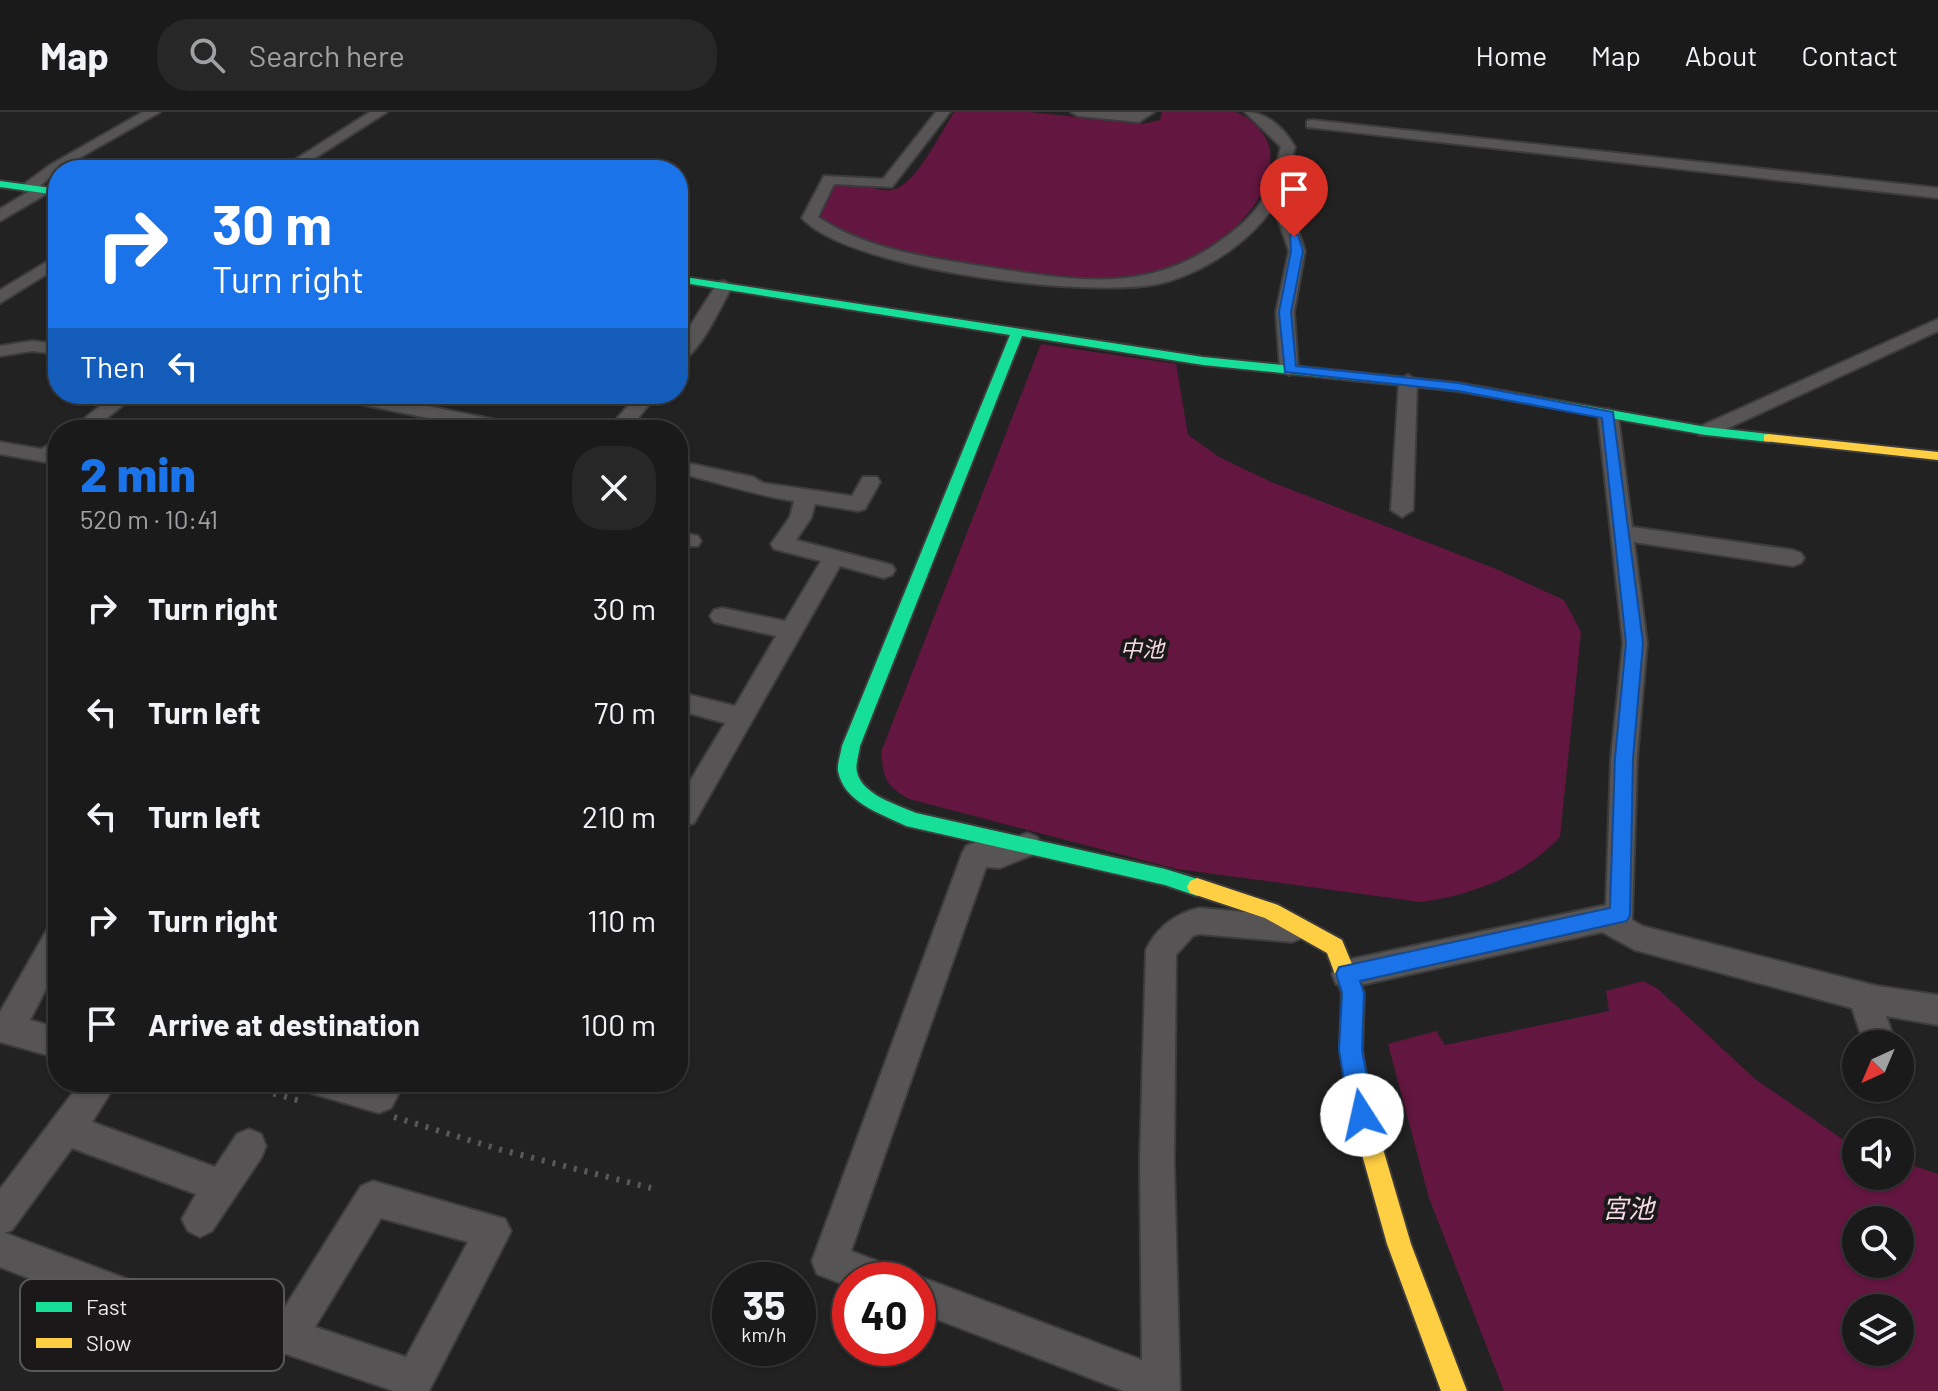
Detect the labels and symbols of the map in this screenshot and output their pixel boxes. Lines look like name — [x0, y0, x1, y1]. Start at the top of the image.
pin — [1260, 155, 1328, 237]
water label: 中池 — [1120, 635, 1166, 661]
north arrow — [1842, 1030, 1914, 1102]
position arrow — [1320, 1073, 1404, 1157]
water label: 宮池 — [1602, 1192, 1657, 1223]
speed limit sign: 40 — [832, 1262, 936, 1366]
legend — [20, 1279, 284, 1371]
text: Fast — [86, 1293, 128, 1319]
text: Slow — [86, 1329, 131, 1355]

